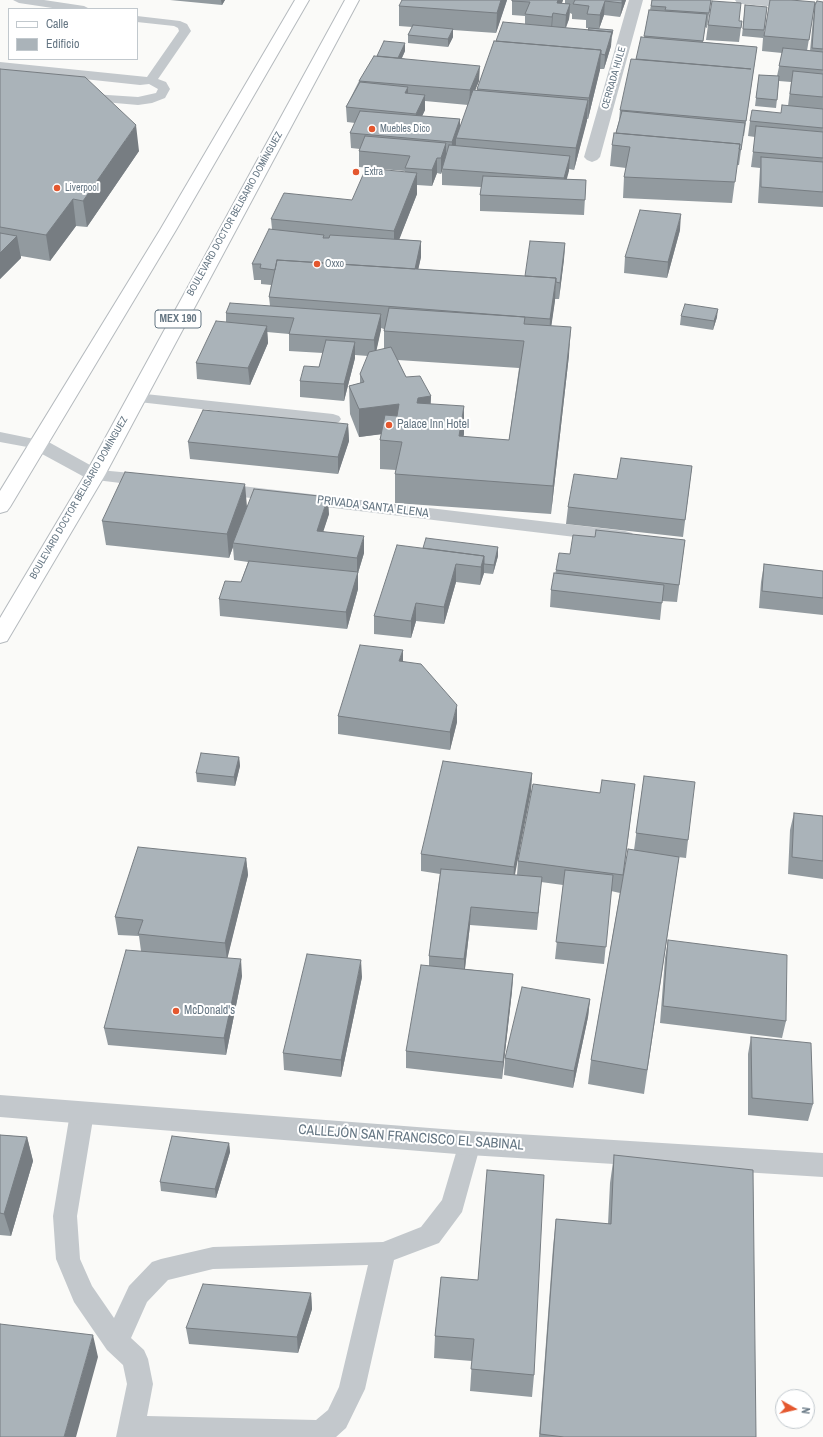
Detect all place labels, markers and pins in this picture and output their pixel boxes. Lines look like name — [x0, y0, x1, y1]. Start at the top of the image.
place label: Muebles Dico — [380, 123, 430, 135]
marker: Muebles Dico — [367, 124, 377, 134]
place label: Extra — [364, 166, 383, 178]
marker: Extra — [351, 167, 361, 177]
place label: Liverpool — [65, 182, 99, 194]
marker: Liverpool — [52, 183, 62, 193]
place label: Oxxo — [325, 258, 344, 270]
marker: Oxxo — [312, 259, 322, 269]
place label: Palace Inn Hotel — [397, 418, 469, 432]
marker: Palace Inn Hotel — [384, 420, 394, 430]
place label: McDonald's — [184, 1004, 235, 1018]
marker: McDonald's — [171, 1006, 181, 1016]

